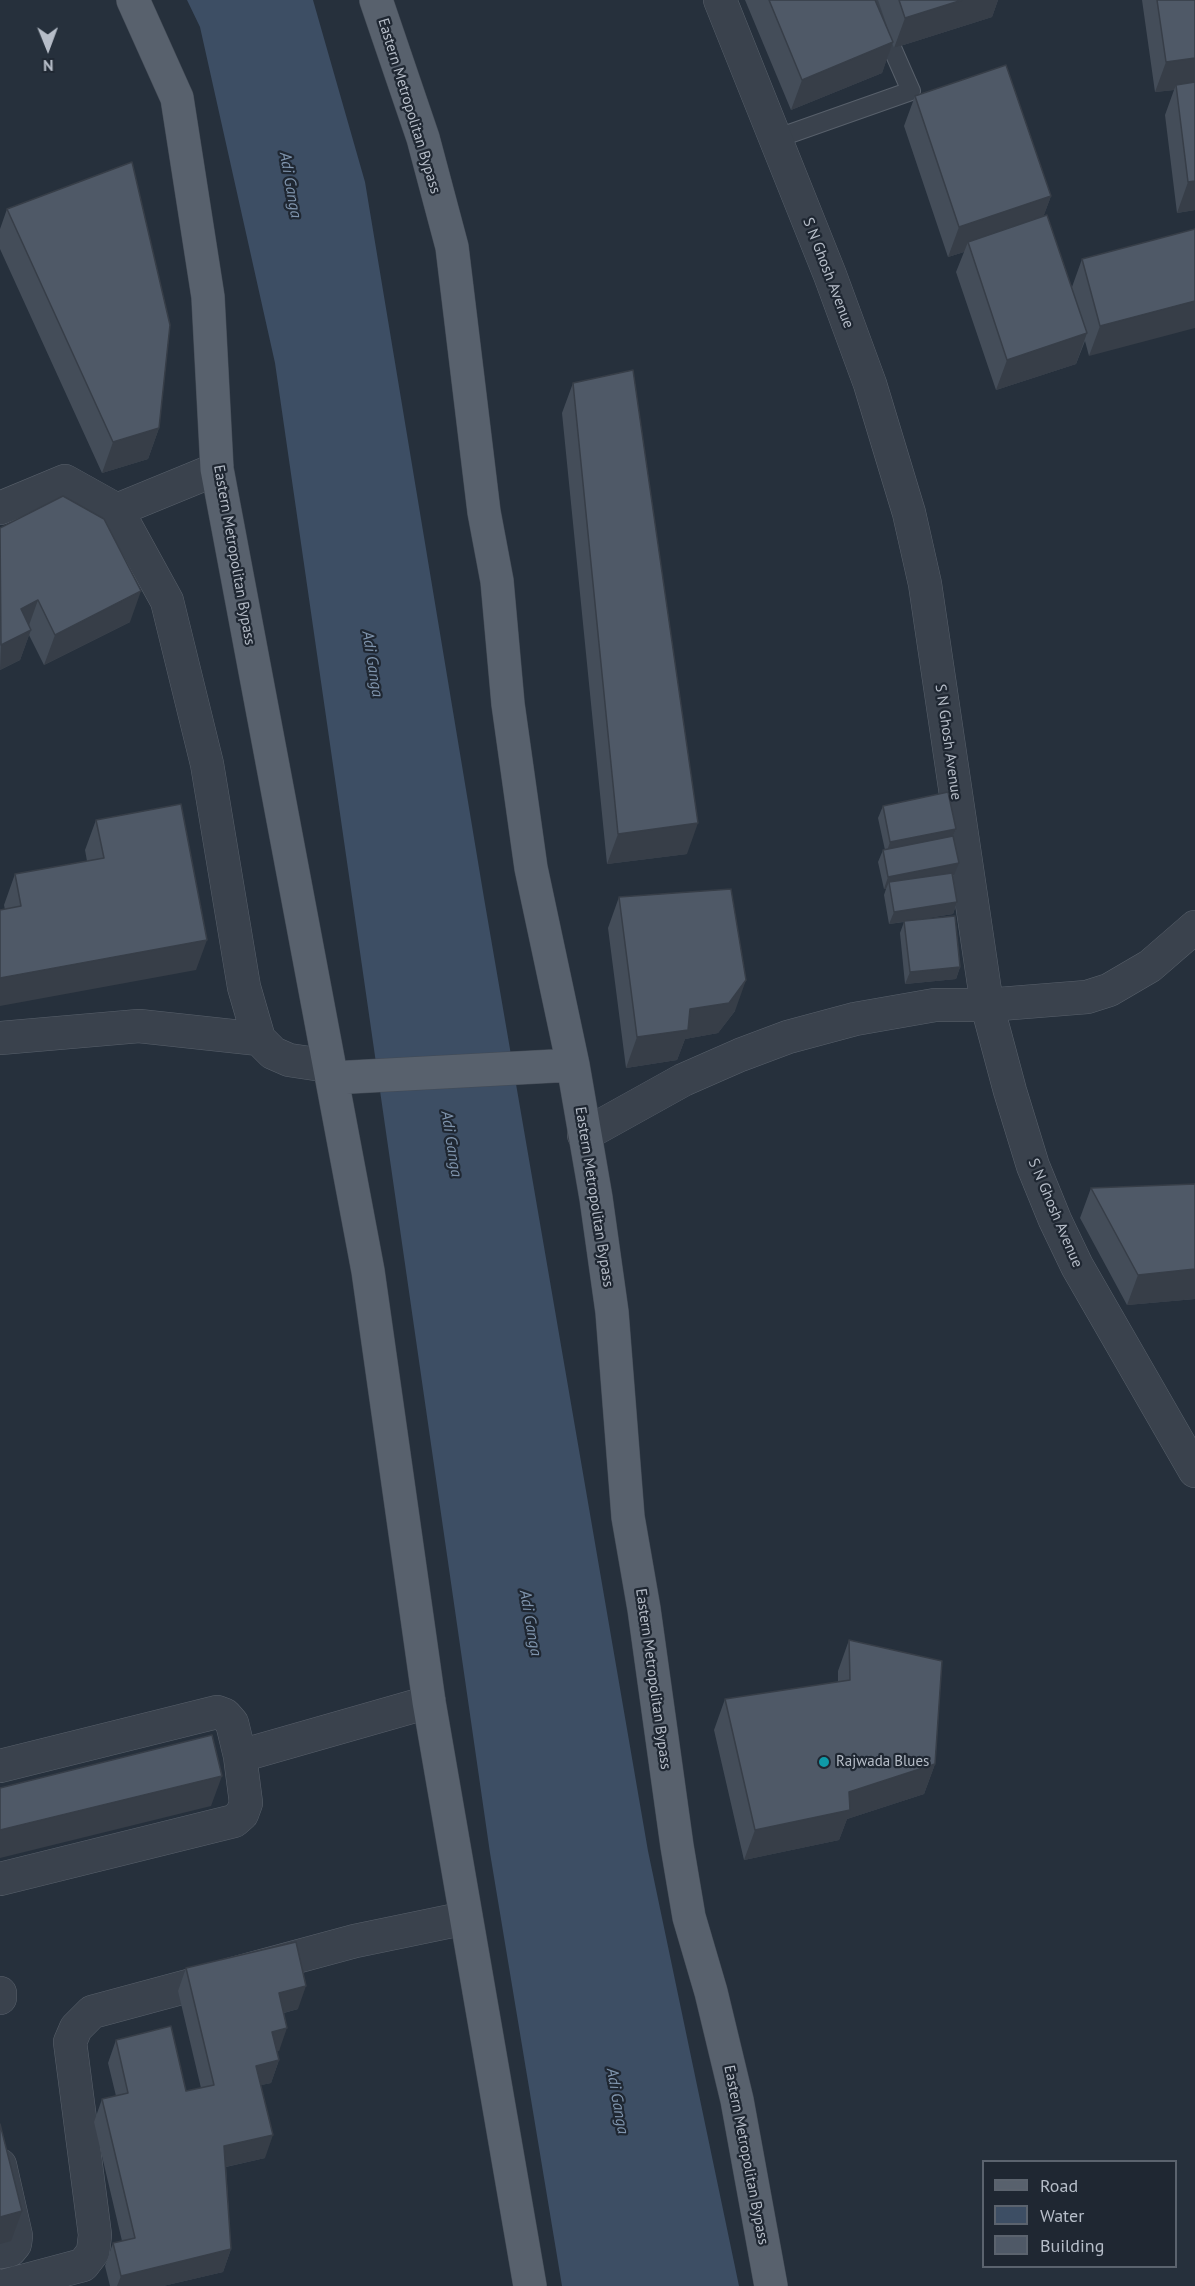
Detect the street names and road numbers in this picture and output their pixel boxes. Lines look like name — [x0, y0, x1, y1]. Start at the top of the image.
street label: Eastern Metropolitan Bypass — [374, 16, 444, 196]
street label: S N Ghosh Avenue — [799, 215, 857, 331]
street label: Eastern Metropolitan Bypass — [209, 464, 259, 646]
street label: S N Ghosh Avenue — [931, 683, 965, 801]
street label: Eastern Metropolitan Bypass — [571, 1105, 617, 1289]
street label: S N Ghosh Avenue — [1024, 1156, 1086, 1270]
street label: Eastern Metropolitan Bypass — [631, 1587, 675, 1771]
street label: Eastern Metropolitan Bypass — [720, 2064, 772, 2246]

